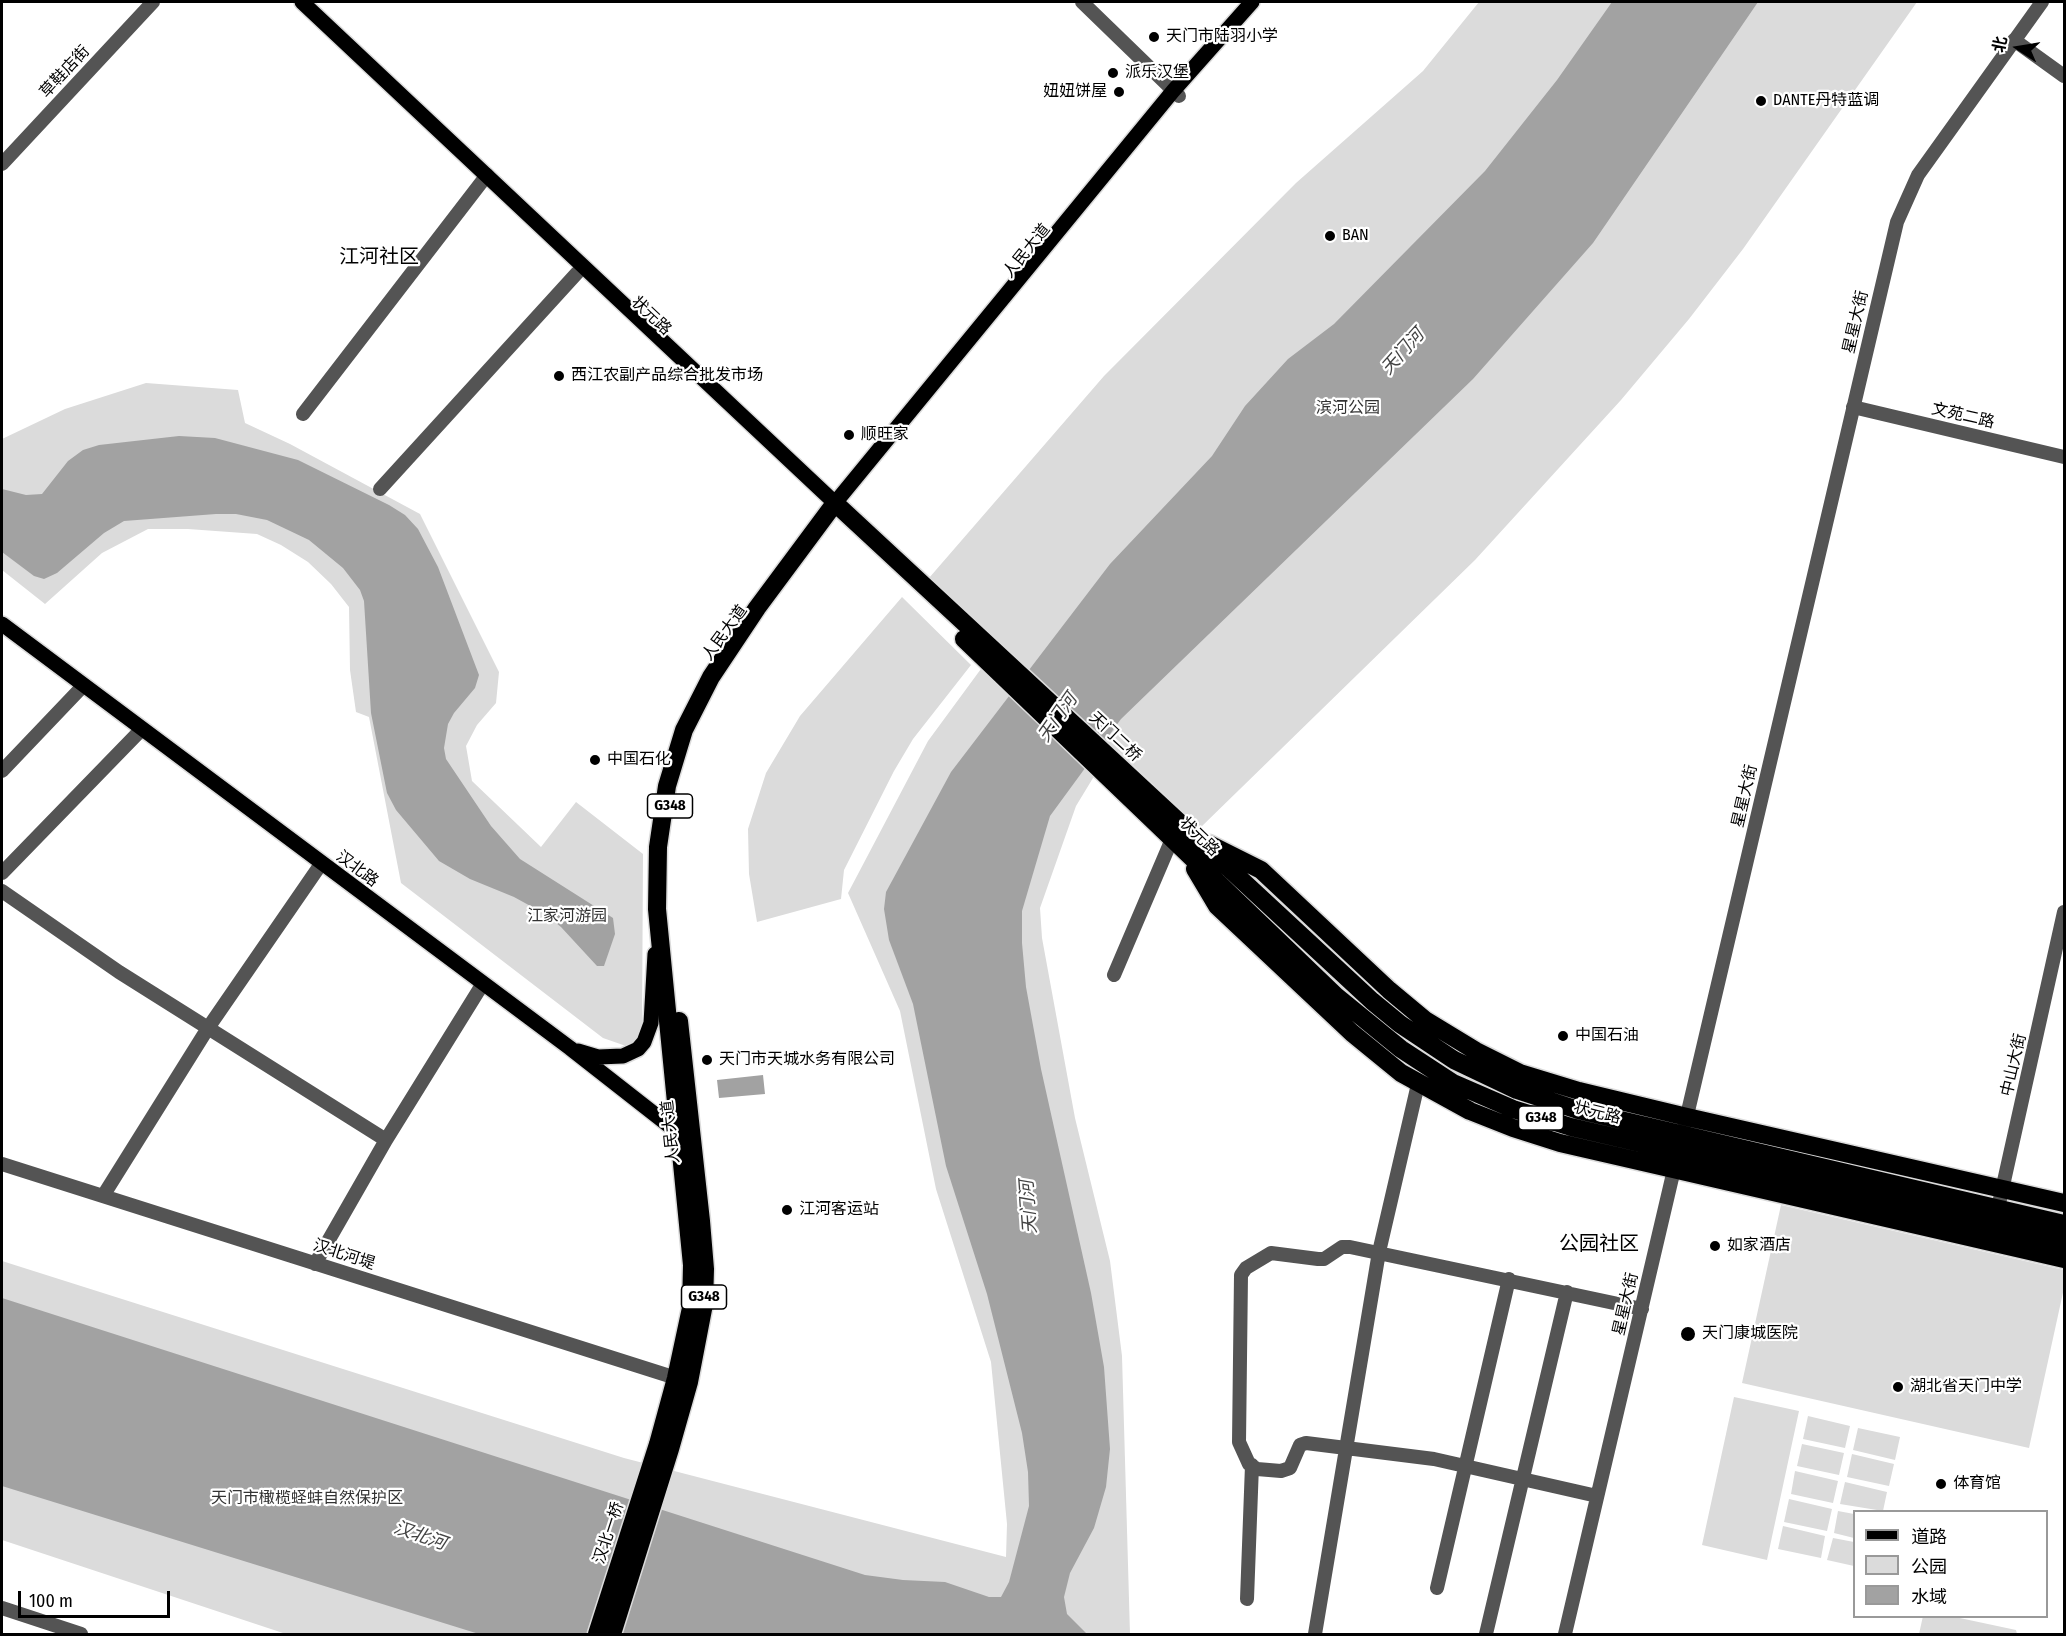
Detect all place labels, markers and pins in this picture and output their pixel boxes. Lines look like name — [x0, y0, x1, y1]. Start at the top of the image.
place label: 天门市陆羽小学 — [1166, 27, 1278, 47]
marker: 天门市陆羽小学 — [1147, 30, 1161, 44]
place label: 派乐汉堡 — [1125, 63, 1189, 83]
marker: 派乐汉堡 — [1106, 66, 1120, 80]
place label: 妞妞饼屋 — [1043, 82, 1107, 102]
marker: 妞妞饼屋 — [1112, 85, 1126, 99]
place label: DANTE丹特蓝调 — [1773, 91, 1879, 111]
marker: DANTE丹特蓝调 — [1754, 94, 1768, 108]
place label: BAN — [1342, 226, 1369, 246]
marker: BAN — [1323, 229, 1337, 243]
place label: 西江农副产品综合批发市场 — [571, 366, 763, 386]
marker: 西江农副产品综合批发市场 — [552, 369, 566, 383]
place label: 顺旺家 — [861, 425, 909, 445]
marker: 顺旺家 — [842, 428, 856, 442]
place label: 中国石化 — [607, 750, 671, 770]
marker: 中国石化 — [588, 753, 602, 767]
place label: 中国石油 — [1575, 1026, 1639, 1046]
marker: 中国石油 — [1556, 1029, 1570, 1043]
place label: 天门市天城水务有限公司 — [719, 1050, 895, 1070]
marker: 天门市天城水务有限公司 — [700, 1053, 714, 1067]
place label: 江河客运站 — [799, 1200, 879, 1220]
marker: 江河客运站 — [780, 1203, 794, 1217]
place label: 如家酒店 — [1727, 1236, 1791, 1256]
marker: 如家酒店 — [1708, 1239, 1722, 1253]
place label: 天门康城医院 — [1702, 1324, 1798, 1344]
marker: 天门康城医院 — [1679, 1325, 1697, 1343]
place label: 湖北省天门中学 — [1910, 1377, 2022, 1397]
marker: 湖北省天门中学 — [1891, 1380, 1905, 1394]
place label: 体育馆 — [1953, 1474, 2001, 1494]
marker: 体育馆 — [1934, 1477, 1948, 1491]

